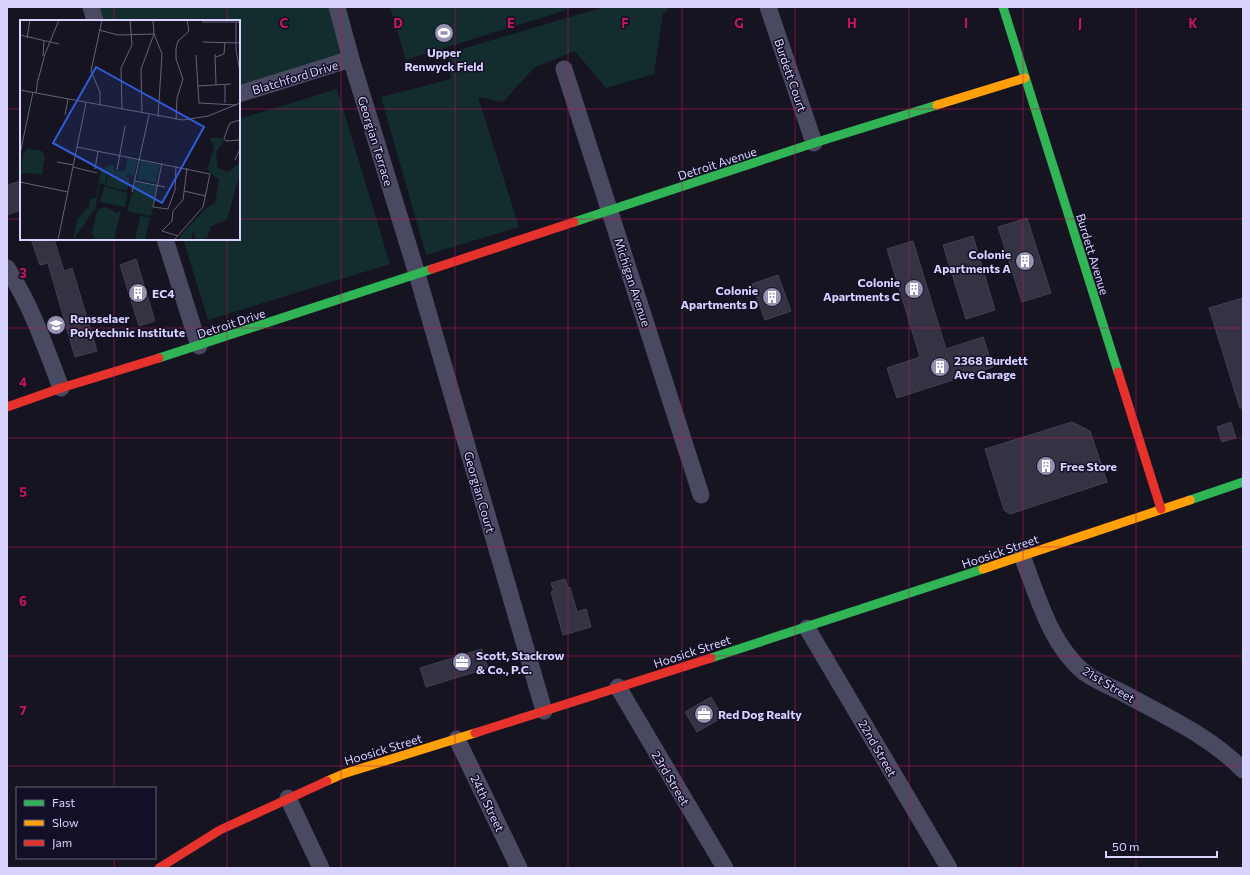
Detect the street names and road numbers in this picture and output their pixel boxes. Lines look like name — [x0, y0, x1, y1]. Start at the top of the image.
street label: Burdett Court — [772, 37, 810, 113]
street label: Blatchford Drive — [250, 57, 340, 97]
street label: Georgian Terrace — [356, 94, 396, 188]
street label: Detroit Avenue — [676, 144, 758, 182]
street label: Burdett Avenue — [1074, 212, 1112, 296]
street label: Michigan Avenue — [612, 236, 654, 328]
street label: Detroit Drive — [195, 305, 267, 341]
street label: Georgian Court — [462, 450, 498, 534]
street label: Hoosick Street — [960, 531, 1040, 571]
street label: Hoosick Street — [652, 632, 732, 670]
street label: 21st Street — [1080, 663, 1138, 705]
street label: 22nd Street — [856, 717, 900, 779]
street label: Hoosick Street — [342, 731, 424, 767]
street label: 23rd Street — [649, 748, 693, 808]
street label: 24th Street — [468, 772, 508, 834]

